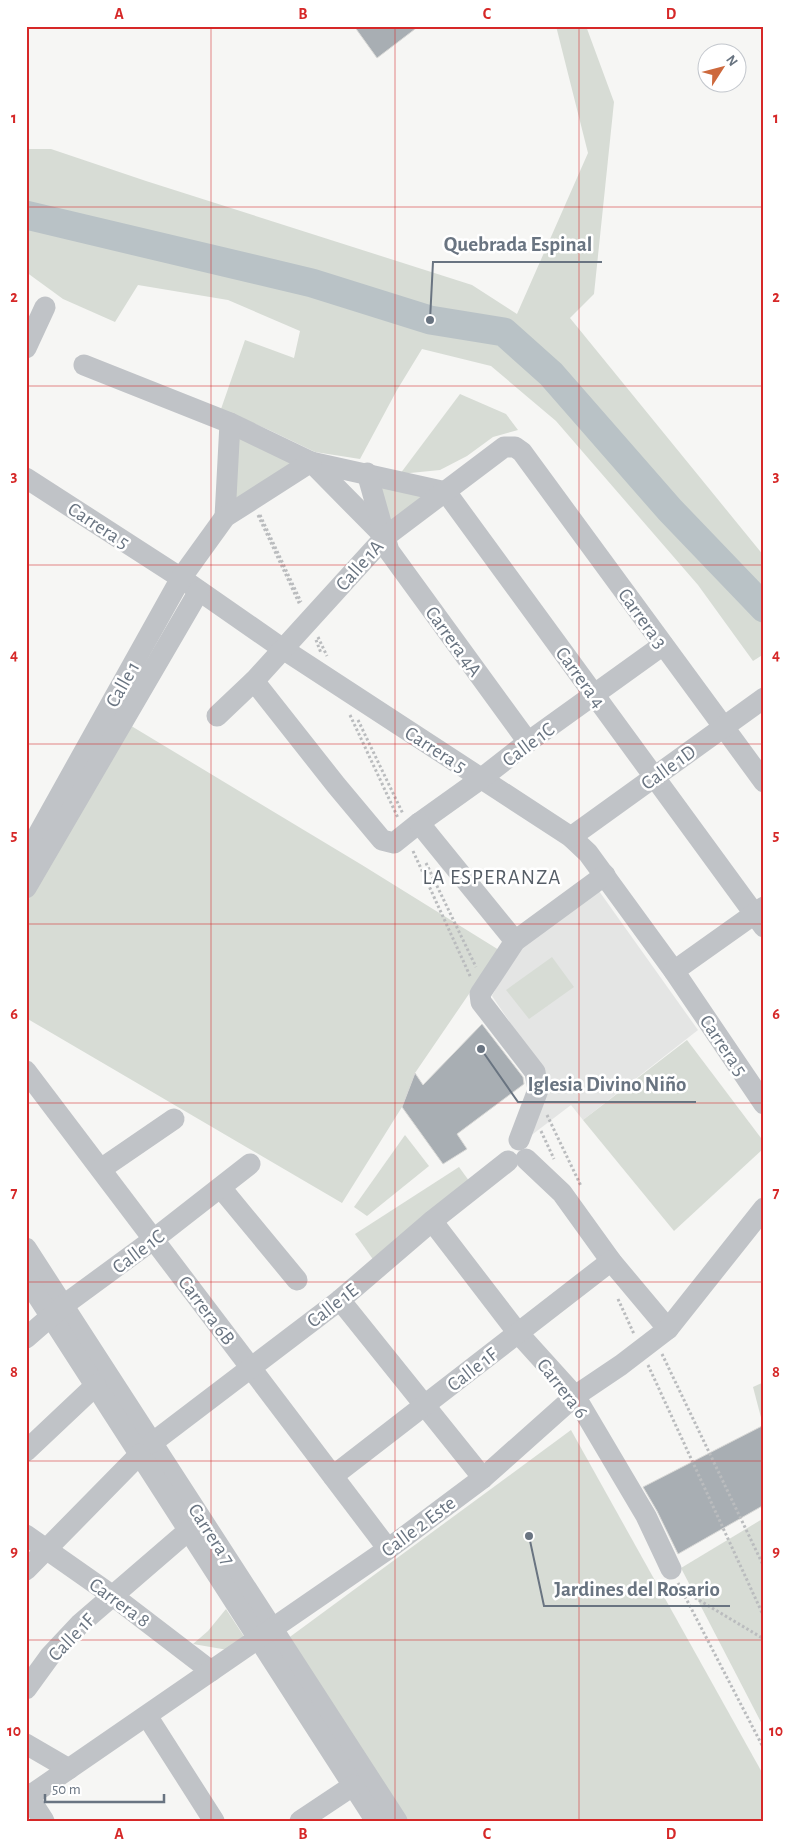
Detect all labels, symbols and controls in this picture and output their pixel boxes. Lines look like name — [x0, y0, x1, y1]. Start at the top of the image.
text: A — [114, 6, 124, 22]
text: B — [298, 6, 308, 22]
text: C — [483, 6, 492, 22]
text: D — [666, 6, 677, 22]
north arrow — [698, 42, 748, 92]
text: N — [723, 53, 740, 69]
text: 1 — [11, 110, 17, 126]
text: 1 — [773, 110, 779, 126]
callout: Quebrada Espinal — [433, 226, 602, 262]
text: Quebrada Espinal — [444, 234, 592, 256]
text: 2 — [10, 289, 18, 305]
text: 2 — [772, 289, 780, 305]
text: 3 — [11, 468, 18, 484]
text: 3 — [773, 468, 780, 484]
street label: Carrera 5 — [64, 499, 133, 553]
street label: Calle 1A — [332, 536, 388, 595]
street label: Carrera 3 — [614, 585, 670, 652]
street label: Carrera 4A — [421, 603, 486, 681]
street label: Carrera 4 — [552, 643, 609, 712]
text: 4 — [10, 647, 18, 663]
text: 4 — [772, 647, 780, 663]
street label: Calle 1 — [102, 658, 143, 711]
street label: Calle 1C — [499, 719, 558, 771]
street label: Carrera 5 — [401, 723, 470, 777]
street label: Calle 1D — [638, 741, 700, 794]
text: 5 — [11, 827, 18, 843]
text: 5 — [773, 827, 780, 843]
district label: LA ESPERANZA — [423, 867, 561, 888]
text: 6 — [10, 1006, 18, 1022]
text: 6 — [772, 1006, 780, 1022]
street label: Carrera 5 — [696, 1011, 751, 1080]
callout: Iglesia Divino Niño — [518, 1066, 696, 1102]
text: Iglesia Divino Niño — [528, 1074, 686, 1095]
text: 7 — [11, 1185, 18, 1201]
text: 7 — [773, 1185, 780, 1201]
street label: Calle 1C — [109, 1226, 168, 1278]
street label: Carrera 6B — [174, 1272, 238, 1349]
street label: Calle 1E — [303, 1280, 362, 1332]
street label: Calle 1F — [444, 1344, 502, 1395]
street label: Carrera 6 — [533, 1355, 592, 1422]
text: 8 — [10, 1364, 18, 1380]
text: 8 — [772, 1364, 780, 1380]
street label: Calle 2 Este — [378, 1493, 459, 1561]
street label: Carrera 7 — [184, 1500, 238, 1569]
text: 9 — [10, 1543, 18, 1559]
text: 9 — [772, 1543, 780, 1559]
callout: Jardines del Rosario — [544, 1570, 730, 1606]
street label: Carrera 8 — [85, 1574, 154, 1631]
text: Jardines del Rosario — [554, 1579, 720, 1600]
street label: Calle 1F — [45, 1610, 99, 1665]
text: 10 — [7, 1723, 21, 1739]
text: 10 — [769, 1723, 783, 1739]
scale bar — [45, 1772, 164, 1804]
text: 50 m — [52, 1782, 81, 1797]
text: A — [114, 1826, 124, 1842]
text: B — [298, 1826, 308, 1842]
text: C — [483, 1826, 492, 1842]
text: D — [666, 1826, 677, 1842]

